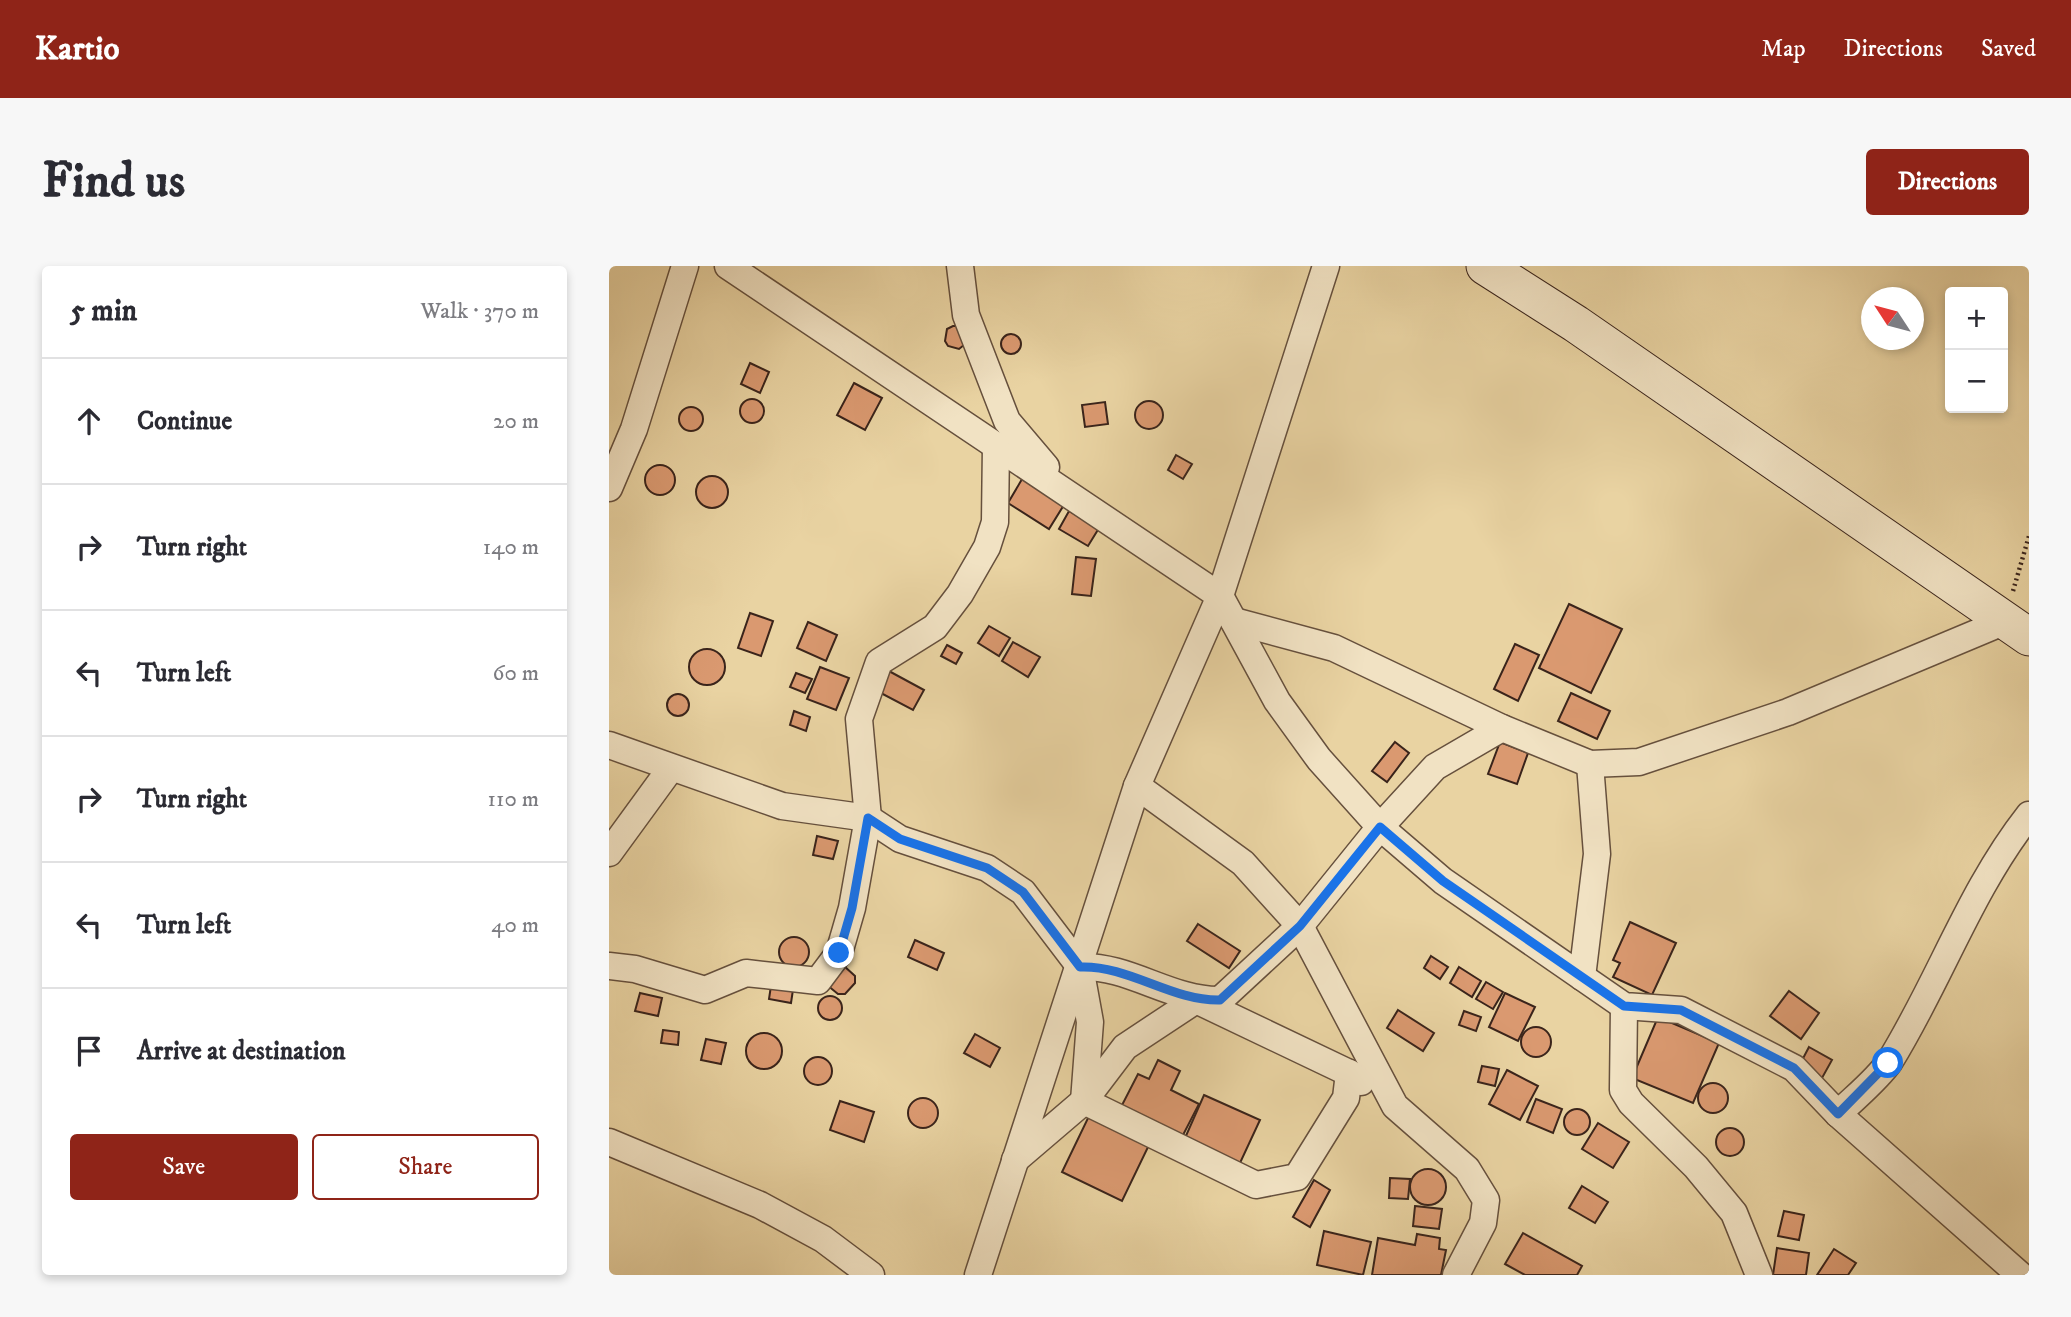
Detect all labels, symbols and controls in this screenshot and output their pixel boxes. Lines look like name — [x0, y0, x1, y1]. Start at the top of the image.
text: Kartio — [35, 29, 120, 70]
text: Map — [1761, 34, 1806, 64]
text: Directions — [1844, 34, 1943, 64]
text: Saved — [1981, 34, 2036, 64]
button: Directions — [1866, 149, 2029, 215]
text: Find us — [42, 151, 185, 213]
north arrow — [1861, 287, 1924, 350]
map controls — [1945, 287, 2008, 413]
button: + — [1945, 287, 2008, 350]
text: 5 min — [70, 293, 137, 330]
text: Walk · 370 m — [421, 297, 539, 326]
button: − — [1945, 350, 2008, 413]
icon: ahead — [70, 402, 108, 440]
text: Continue — [137, 405, 232, 438]
text: 20 m — [493, 407, 539, 436]
icon: right — [70, 528, 108, 566]
text: Turn right — [137, 531, 247, 564]
text: 140 m — [483, 533, 539, 562]
icon: left — [70, 654, 108, 692]
text: Turn left — [137, 657, 231, 690]
text: 60 m — [492, 659, 539, 688]
icon: right — [70, 780, 108, 818]
text: Turn right — [137, 783, 247, 816]
text: 110 m — [488, 785, 539, 814]
icon: left — [70, 906, 108, 944]
text: Turn left — [137, 909, 231, 942]
text: 40 m — [491, 911, 539, 940]
route end — [823, 937, 854, 968]
icon: arrive — [70, 1032, 108, 1070]
text: Arrive at destination — [137, 1035, 346, 1068]
route start — [1872, 1047, 1903, 1078]
button: Save — [70, 1134, 298, 1200]
button: Share — [312, 1134, 539, 1200]

